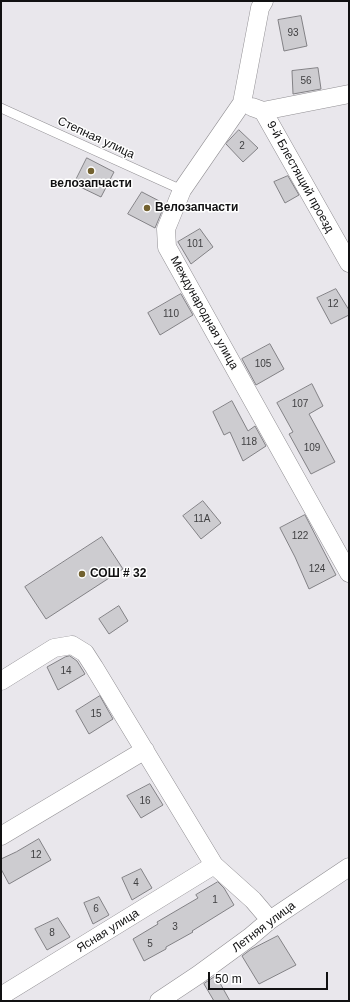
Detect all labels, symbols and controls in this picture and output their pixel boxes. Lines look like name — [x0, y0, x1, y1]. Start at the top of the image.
house number: 93 — [287, 27, 299, 39]
house number: 56 — [300, 75, 312, 87]
street label: Степная улица — [55, 114, 137, 162]
street label: 9-й Блестящий проезд — [263, 119, 337, 235]
house number: 2 — [239, 140, 245, 152]
marker: велозапчасти — [86, 166, 96, 176]
place label: велозапчасти — [50, 177, 132, 191]
place label: Велозапчасти — [155, 201, 238, 215]
marker: Велозапчасти — [142, 203, 152, 213]
house number: 101 — [187, 238, 203, 250]
street label: Международная улица — [167, 254, 241, 372]
house number: 12 — [327, 298, 339, 310]
house number: 110 — [163, 308, 179, 320]
house number: 105 — [255, 358, 271, 370]
house number: 107 — [292, 398, 308, 410]
house number: 118 — [241, 436, 257, 448]
house number: 109 — [304, 442, 320, 454]
house number: 11А — [193, 513, 211, 525]
house number: 122 — [292, 530, 308, 542]
house number: 124 — [309, 563, 325, 575]
place label: СОШ # 32 — [90, 567, 146, 581]
marker: СОШ # 32 — [77, 569, 87, 579]
house number: 14 — [60, 665, 72, 677]
house number: 15 — [90, 708, 102, 720]
house number: 16 — [139, 795, 151, 807]
house number: 12 — [30, 849, 42, 861]
house number: 4 — [133, 877, 139, 889]
house number: 1 — [212, 894, 218, 906]
street label: Летняя улица — [229, 899, 299, 955]
house number: 6 — [93, 903, 99, 915]
street label: Ясная улица — [74, 906, 142, 956]
house number: 3 — [172, 921, 178, 933]
house number: 8 — [49, 927, 55, 939]
house number: 5 — [147, 938, 153, 950]
scale bar — [210, 964, 330, 990]
text: 50 m — [215, 972, 242, 986]

